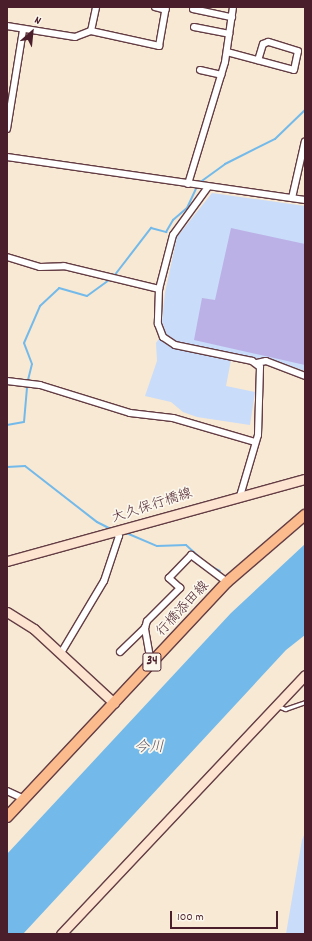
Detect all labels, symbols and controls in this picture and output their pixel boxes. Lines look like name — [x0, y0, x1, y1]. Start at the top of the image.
north arrow — [12, 12, 52, 52]
text: N — [31, 13, 44, 30]
street label: 大久保行橋線 — [109, 485, 195, 527]
street label: 行橋添田線 — [153, 578, 213, 640]
road number: 34 — [142, 651, 162, 673]
water label: 今川 — [134, 740, 164, 758]
scale bar — [172, 903, 280, 929]
text: 100 m — [177, 909, 204, 926]

